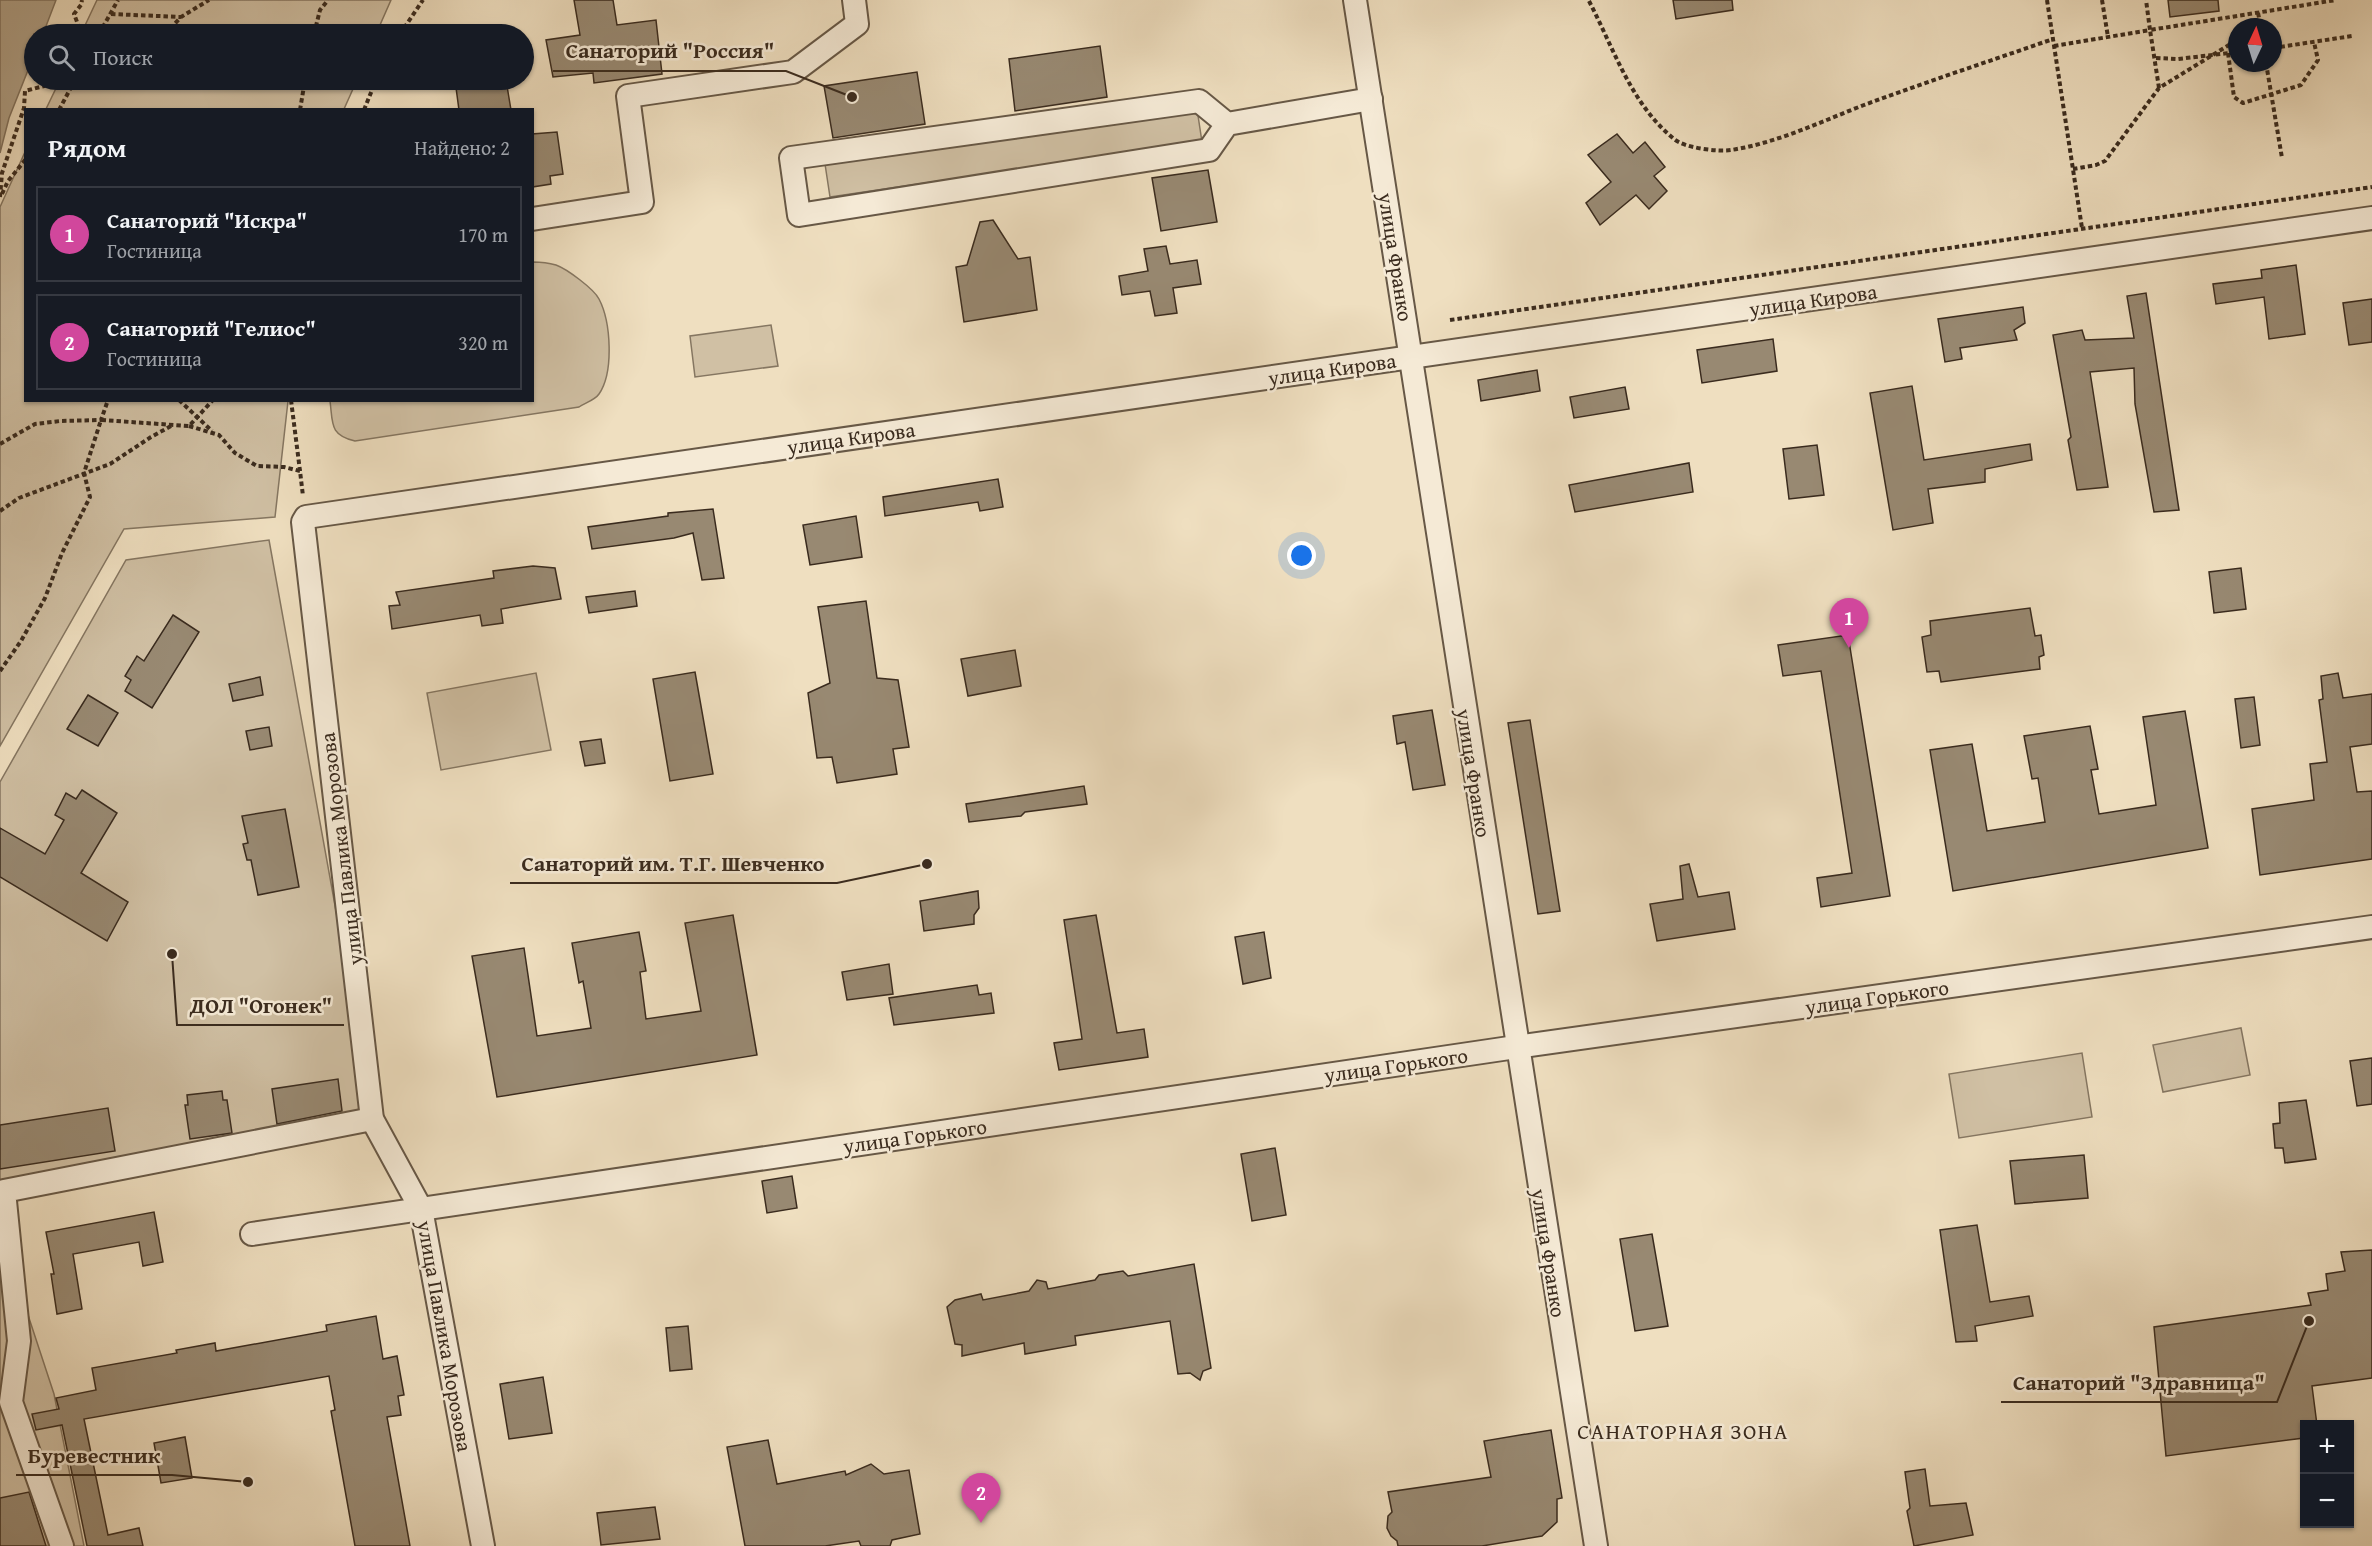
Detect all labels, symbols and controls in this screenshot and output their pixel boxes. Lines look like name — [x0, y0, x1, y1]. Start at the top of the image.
north arrow — [2228, 18, 2282, 72]
search box — [24, 24, 534, 90]
callout: Санаторий "Россия" — [553, 31, 786, 71]
text: Санаторий "Россия" — [566, 34, 774, 66]
icon: search — [45, 41, 78, 74]
text: Поиск — [93, 41, 153, 73]
text: Рядом — [48, 128, 126, 167]
text: Найдено: 2 — [414, 133, 510, 162]
street label: улица Франко — [1370, 189, 1421, 324]
text: Санаторий "Искра" — [107, 204, 307, 236]
text: 1 — [64, 220, 75, 249]
text: 170 m — [458, 220, 508, 249]
text: Гостиница — [107, 236, 202, 265]
street label: улица Кирова — [1746, 276, 1879, 324]
text: Санаторий "Гелиос" — [107, 312, 316, 344]
text: 2 — [64, 328, 75, 357]
text: 320 m — [458, 328, 508, 357]
text: Гостиница — [107, 344, 202, 373]
street label: улица Кирова — [1265, 345, 1398, 393]
street label: улица Кирова — [784, 414, 917, 462]
your location — [1287, 541, 1316, 570]
pin: 1 — [1830, 598, 1868, 648]
street label: улица Франко — [1448, 705, 1499, 840]
street label: улица Павлика Морозова — [311, 731, 371, 968]
callout: Санаторий им. Т.Г. Шевченко — [510, 843, 837, 883]
text: Санаторий им. Т.Г. Шевченко — [521, 847, 825, 879]
street label: улица Горького — [1802, 972, 1951, 1023]
callout: ДОЛ "Огонек" — [177, 985, 344, 1025]
text: ДОЛ "Огонек" — [189, 989, 332, 1021]
street label: улица Горького — [1321, 1040, 1470, 1091]
street label: улица Горького — [840, 1111, 989, 1162]
street label: улица Франко — [1523, 1185, 1574, 1320]
street label: улица Павлика Морозова — [409, 1217, 481, 1454]
callout: Санаторий "Здравница" — [2001, 1362, 2277, 1402]
text: Санаторий "Здравница" — [2013, 1366, 2265, 1398]
district label: САНАТОРНАЯ ЗОНА — [1577, 1415, 1789, 1447]
map controls — [2300, 1420, 2354, 1528]
button: + — [2300, 1420, 2354, 1474]
callout: Буревестник — [16, 1435, 172, 1475]
text: Буревестник — [28, 1439, 161, 1471]
pin: 2 — [962, 1474, 1000, 1523]
button: − — [2300, 1474, 2354, 1528]

